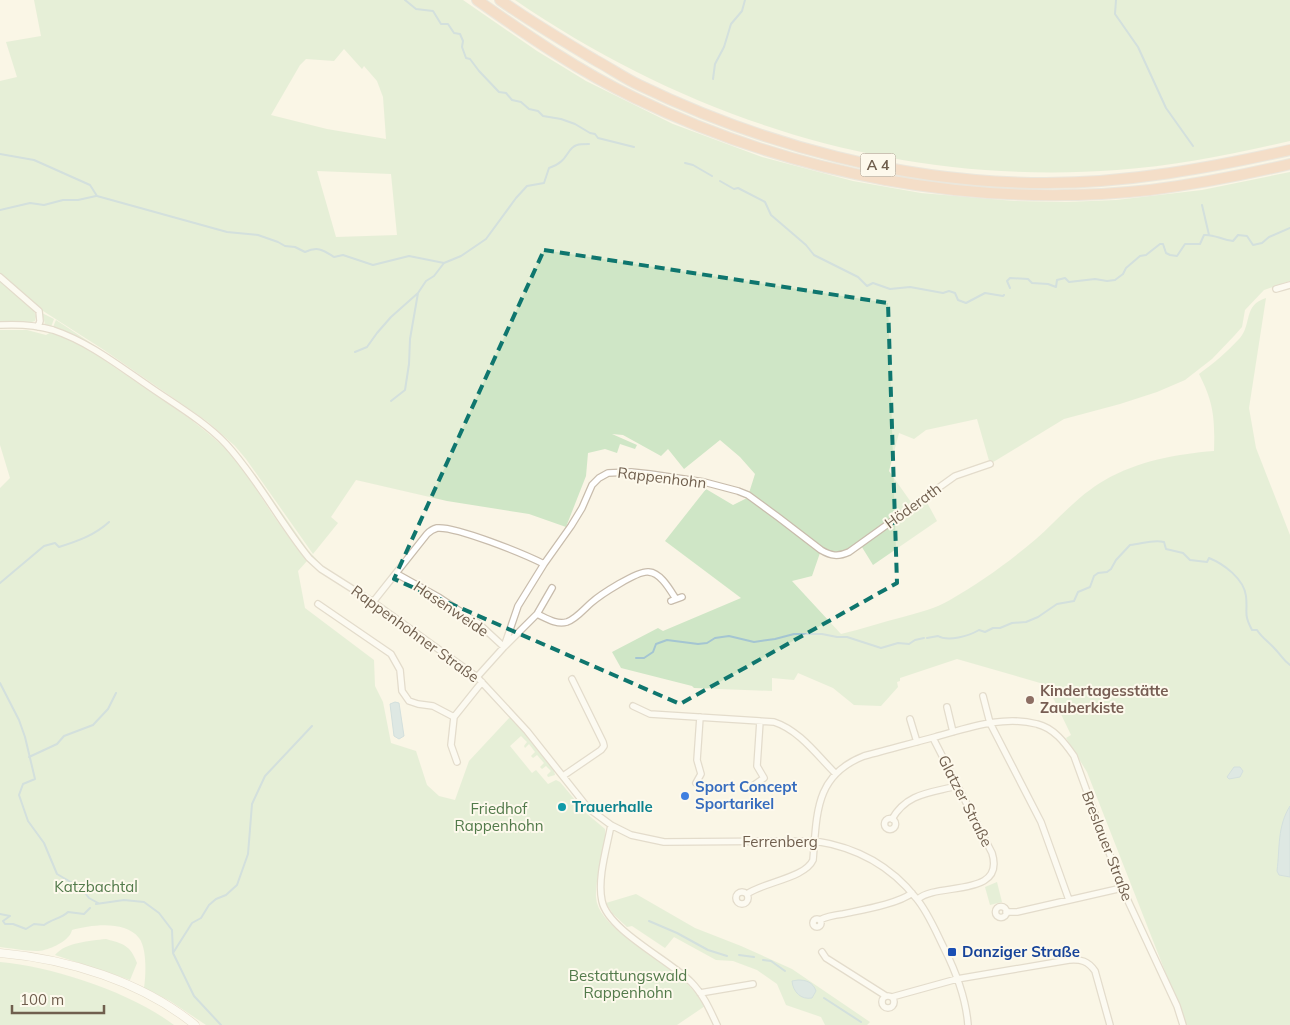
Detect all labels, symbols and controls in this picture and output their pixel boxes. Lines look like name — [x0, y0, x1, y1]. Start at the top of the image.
road number: A 4 — [860, 154, 896, 176]
street label: Rappenhohn — [617, 463, 708, 492]
street label: Höderath — [881, 479, 945, 533]
street label: Hasenweide — [410, 576, 492, 641]
street label: Rappenhohner Straße — [348, 581, 483, 686]
place label: Kindertagesstätte Zauberkiste — [1040, 681, 1168, 717]
marker: Kindertagesstätte Zauberkiste — [1024, 694, 1036, 706]
street label: Glatzer Straße — [934, 752, 997, 850]
place label: Sport Concept Sportarikel — [695, 777, 797, 813]
street label: Breslauer Straße — [1078, 788, 1137, 904]
marker: Sport Concept Sportarikel — [679, 790, 691, 802]
place label: Trauerhalle — [572, 797, 653, 816]
park label: Friedhof Rappenhohn — [454, 799, 544, 835]
marker: Trauerhalle — [556, 801, 568, 813]
street label: Ferrenberg — [742, 832, 818, 851]
park label: Katzbachtal — [54, 877, 138, 896]
place label: Danziger Straße — [962, 942, 1080, 961]
marker: Danziger Straße — [946, 946, 958, 958]
park label: Bestattungswald Rappenhohn — [569, 966, 687, 1002]
scale bar — [12, 982, 105, 1014]
text: 100 m — [20, 990, 64, 1009]

